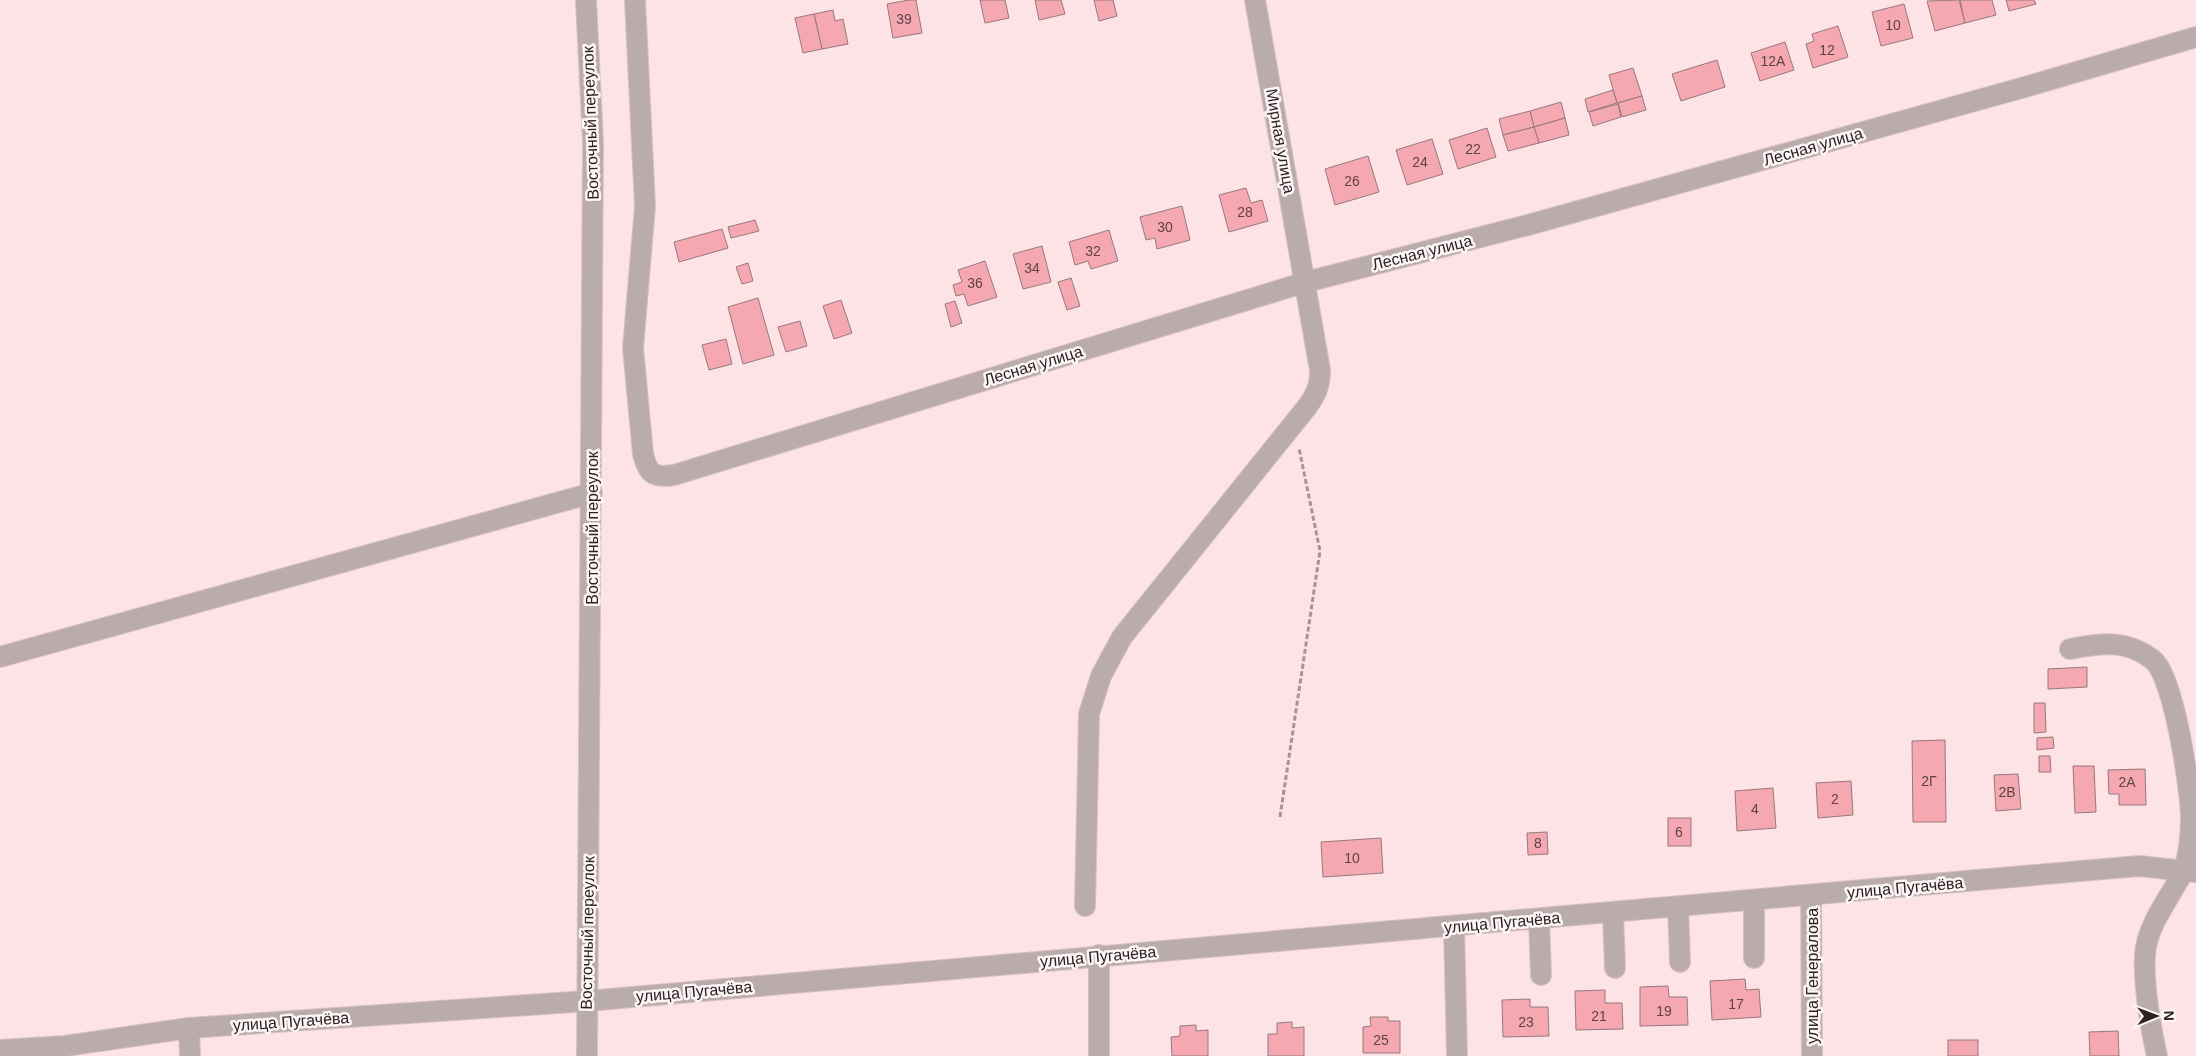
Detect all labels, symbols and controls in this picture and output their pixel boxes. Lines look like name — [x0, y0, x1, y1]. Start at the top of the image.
house number: 39 — [896, 11, 912, 27]
house number: 10 — [1885, 17, 1901, 33]
house number: 12 — [1819, 42, 1835, 58]
street label: Восточный переулок — [579, 45, 602, 200]
house number: 12А — [1761, 53, 1786, 69]
street label: Мирная улица — [1263, 87, 1298, 195]
street label: Лесная улица — [1762, 124, 1865, 169]
house number: 22 — [1465, 141, 1481, 157]
house number: 24 — [1412, 154, 1428, 170]
house number: 26 — [1344, 173, 1360, 189]
house number: 28 — [1237, 204, 1253, 220]
house number: 30 — [1157, 219, 1173, 235]
street label: Лесная улица — [1370, 232, 1474, 273]
house number: 32 — [1085, 243, 1101, 259]
house number: 34 — [1024, 260, 1040, 276]
house number: 36 — [967, 275, 983, 291]
street label: Лесная улица — [982, 342, 1085, 389]
street label: Восточный переулок — [584, 450, 601, 605]
house number: 2Г — [1921, 773, 1937, 789]
house number: 2А — [2118, 774, 2136, 790]
house number: 2В — [1998, 784, 2016, 800]
house number: 2 — [1831, 791, 1839, 807]
house number: 4 — [1751, 801, 1759, 817]
house number: 6 — [1675, 824, 1683, 840]
house number: 8 — [1534, 835, 1542, 851]
house number: 10 — [1344, 850, 1360, 866]
street label: Восточный переулок — [578, 855, 597, 1010]
street label: улица Пугачёва — [1846, 874, 1964, 901]
street label: улица Генералова — [1804, 908, 1821, 1044]
street label: улица Пугачёва — [1443, 909, 1561, 936]
street label: улица Пугачёва — [1039, 943, 1157, 970]
street label: улица Пугачёва — [635, 978, 753, 1005]
north arrow — [2131, 991, 2181, 1041]
house number: 17 — [1728, 996, 1744, 1012]
house number: 19 — [1656, 1003, 1672, 1019]
house number: 21 — [1591, 1008, 1607, 1024]
street label: улица Пугачёва — [232, 1009, 350, 1034]
text: N — [2161, 1011, 2177, 1021]
house number: 23 — [1518, 1014, 1534, 1030]
house number: 25 — [1373, 1032, 1389, 1048]

